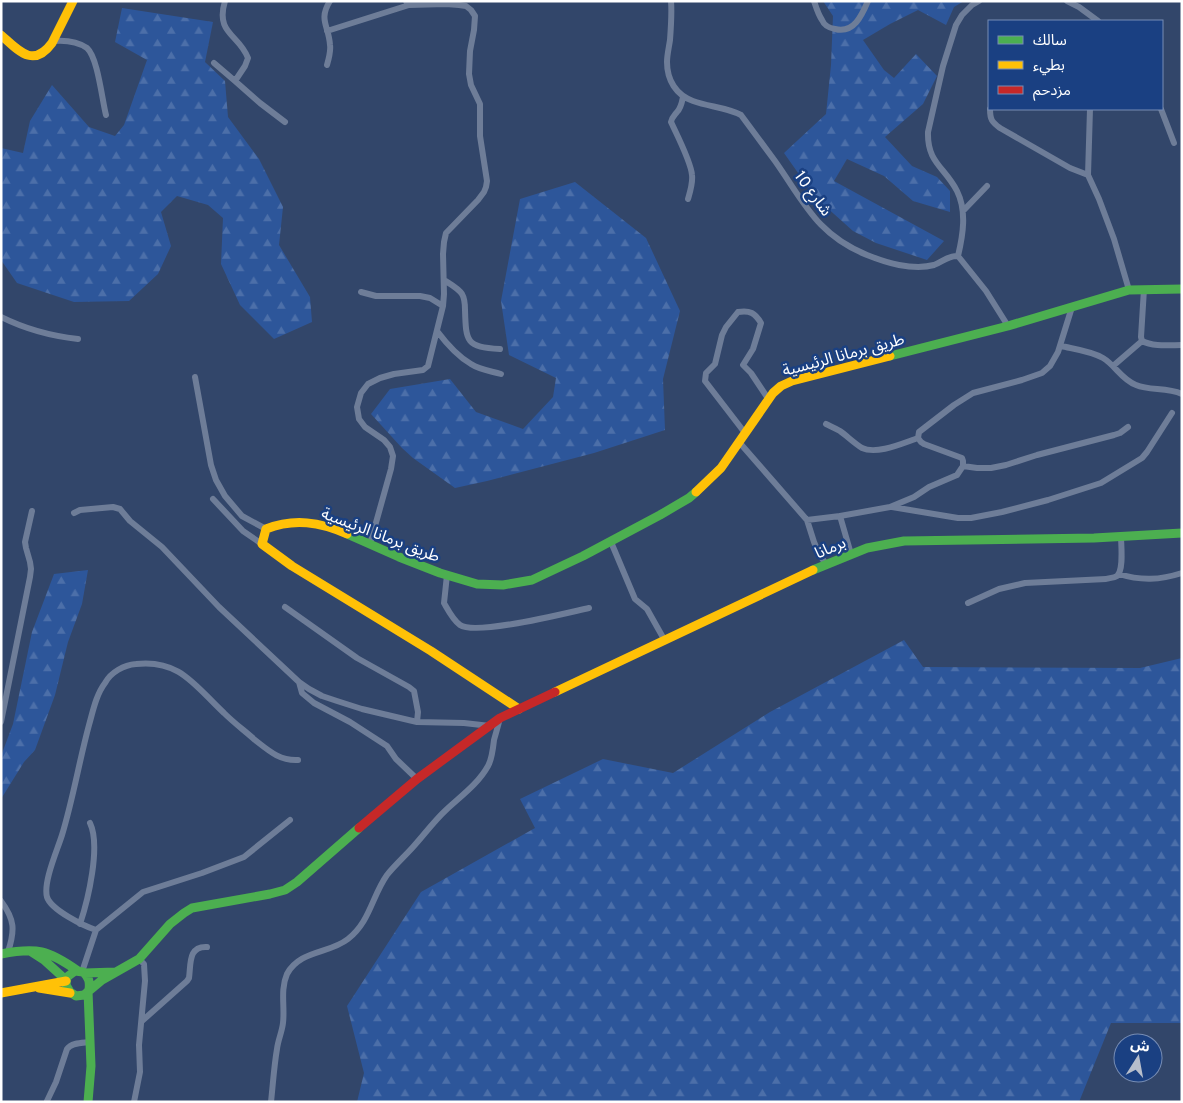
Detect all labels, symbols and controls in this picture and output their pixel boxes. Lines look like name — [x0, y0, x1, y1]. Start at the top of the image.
legend — [988, 20, 1163, 110]
text: سالك — [1033, 32, 1067, 51]
text: بطيء — [1033, 57, 1065, 76]
text: مزدحم — [1033, 82, 1071, 101]
street label: شارع 10 — [788, 168, 836, 221]
street label: طريق برمانا الرئيسية — [780, 330, 907, 382]
street label: طريق برمانا الرئيسية — [318, 504, 443, 568]
street label: برمانا — [812, 533, 849, 564]
north arrow — [1113, 1033, 1163, 1083]
text: ش — [1129, 1037, 1151, 1057]

